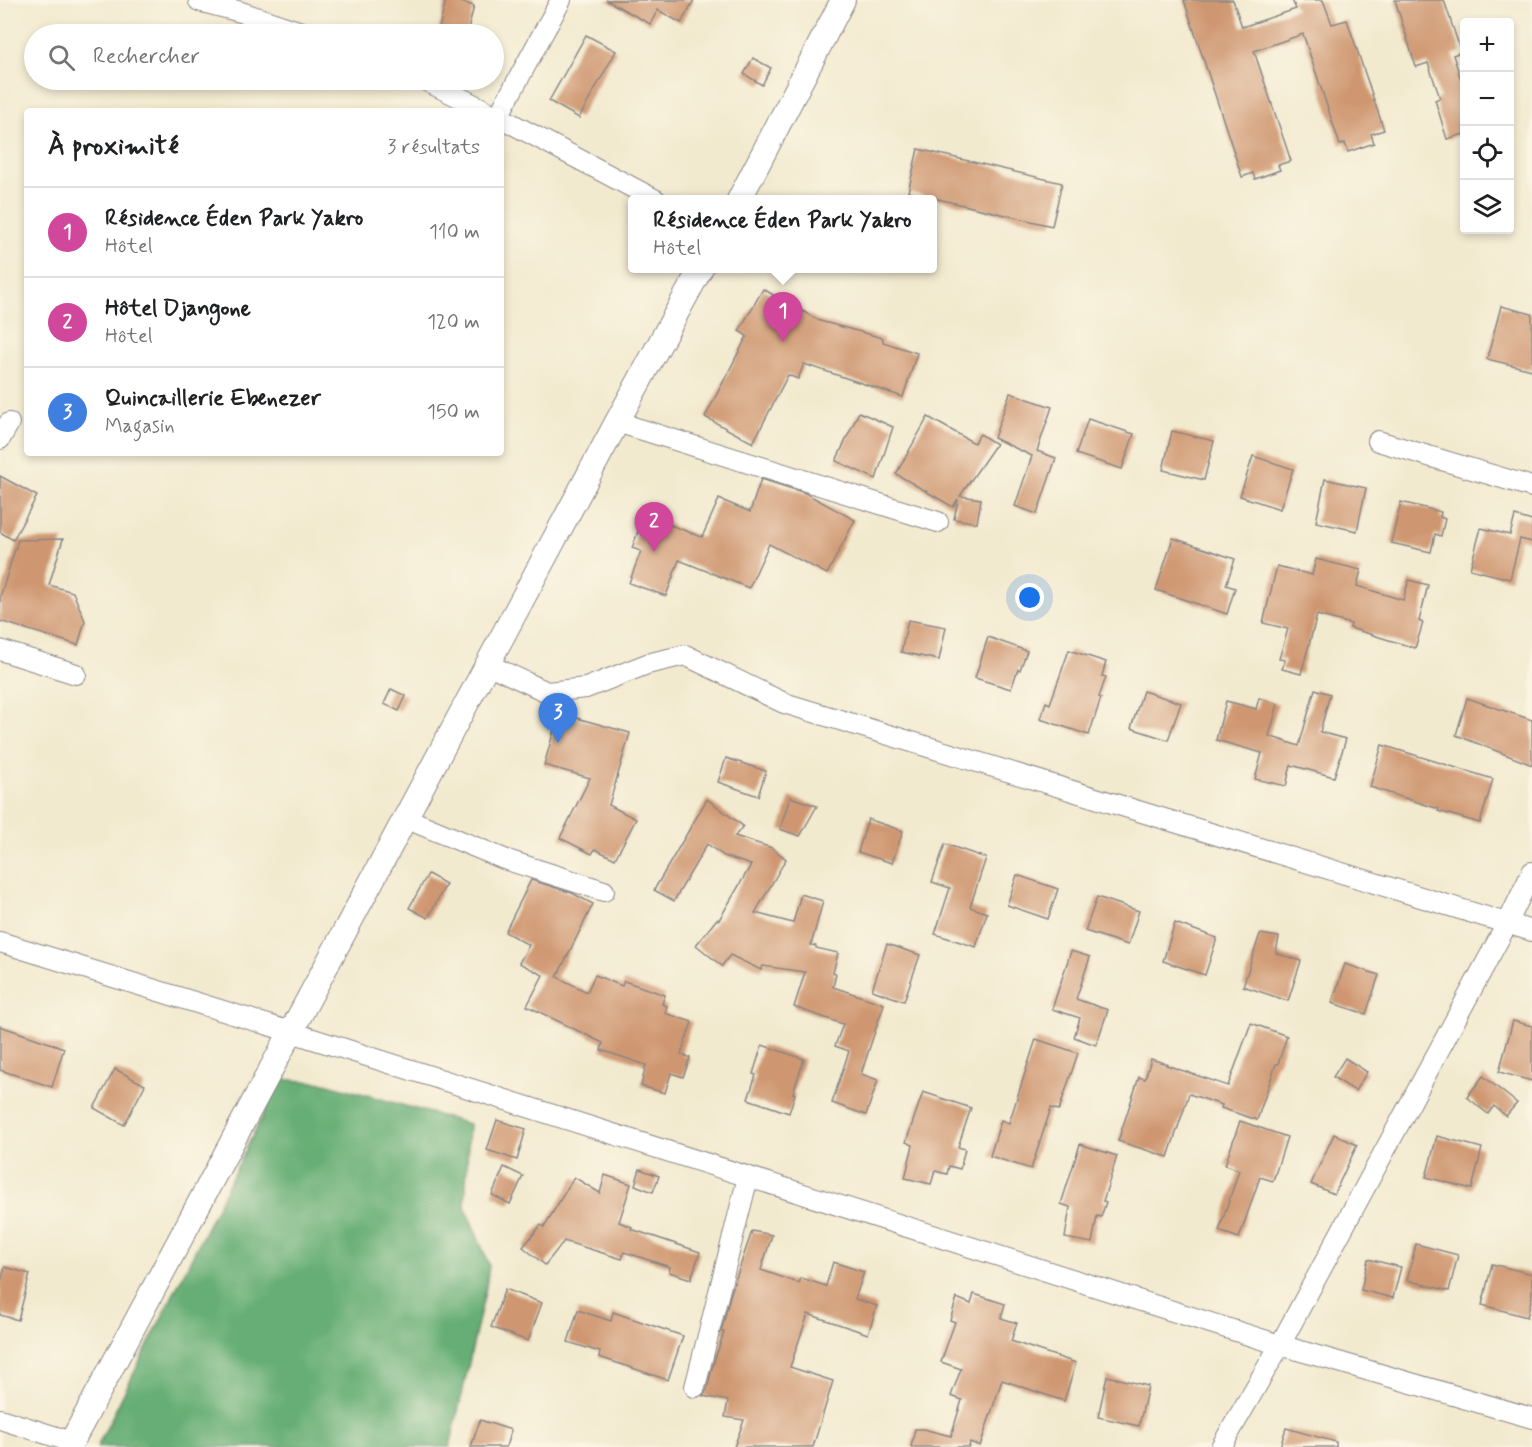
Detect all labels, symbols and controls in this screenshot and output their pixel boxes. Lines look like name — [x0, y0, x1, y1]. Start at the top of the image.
map controls — [1460, 18, 1514, 234]
button: + — [1460, 18, 1514, 72]
search box — [24, 24, 504, 90]
icon: search — [45, 41, 78, 74]
text: Rechercher — [93, 43, 200, 71]
button: − — [1460, 72, 1514, 126]
button: locate — [1460, 126, 1514, 180]
text: À proximité — [48, 130, 179, 164]
text: 3 résultats — [387, 134, 480, 161]
button: layers — [1460, 180, 1514, 234]
popup — [628, 195, 937, 273]
text: Résidence Éden Park Yakro — [105, 205, 363, 233]
text: Résidence Éden Park Yakro — [653, 207, 912, 235]
text: 1 — [63, 219, 72, 246]
text: 110 m — [429, 219, 480, 246]
text: Hôtel — [105, 233, 153, 260]
text: Hôtel — [653, 235, 701, 262]
pin: 1 — [764, 292, 802, 342]
text: Hôtel Djangone — [105, 295, 251, 323]
text: 2 — [63, 309, 72, 336]
text: 120 m — [427, 309, 480, 336]
text: Hôtel — [105, 323, 153, 350]
text: Quincaillerie Ebenezer — [105, 385, 321, 413]
text: 3 — [63, 399, 72, 426]
text: 150 m — [427, 399, 480, 426]
text: Magasin — [105, 413, 175, 440]
pin: 2 — [634, 502, 674, 552]
your location — [1015, 583, 1044, 612]
pin: 3 — [538, 694, 578, 743]

